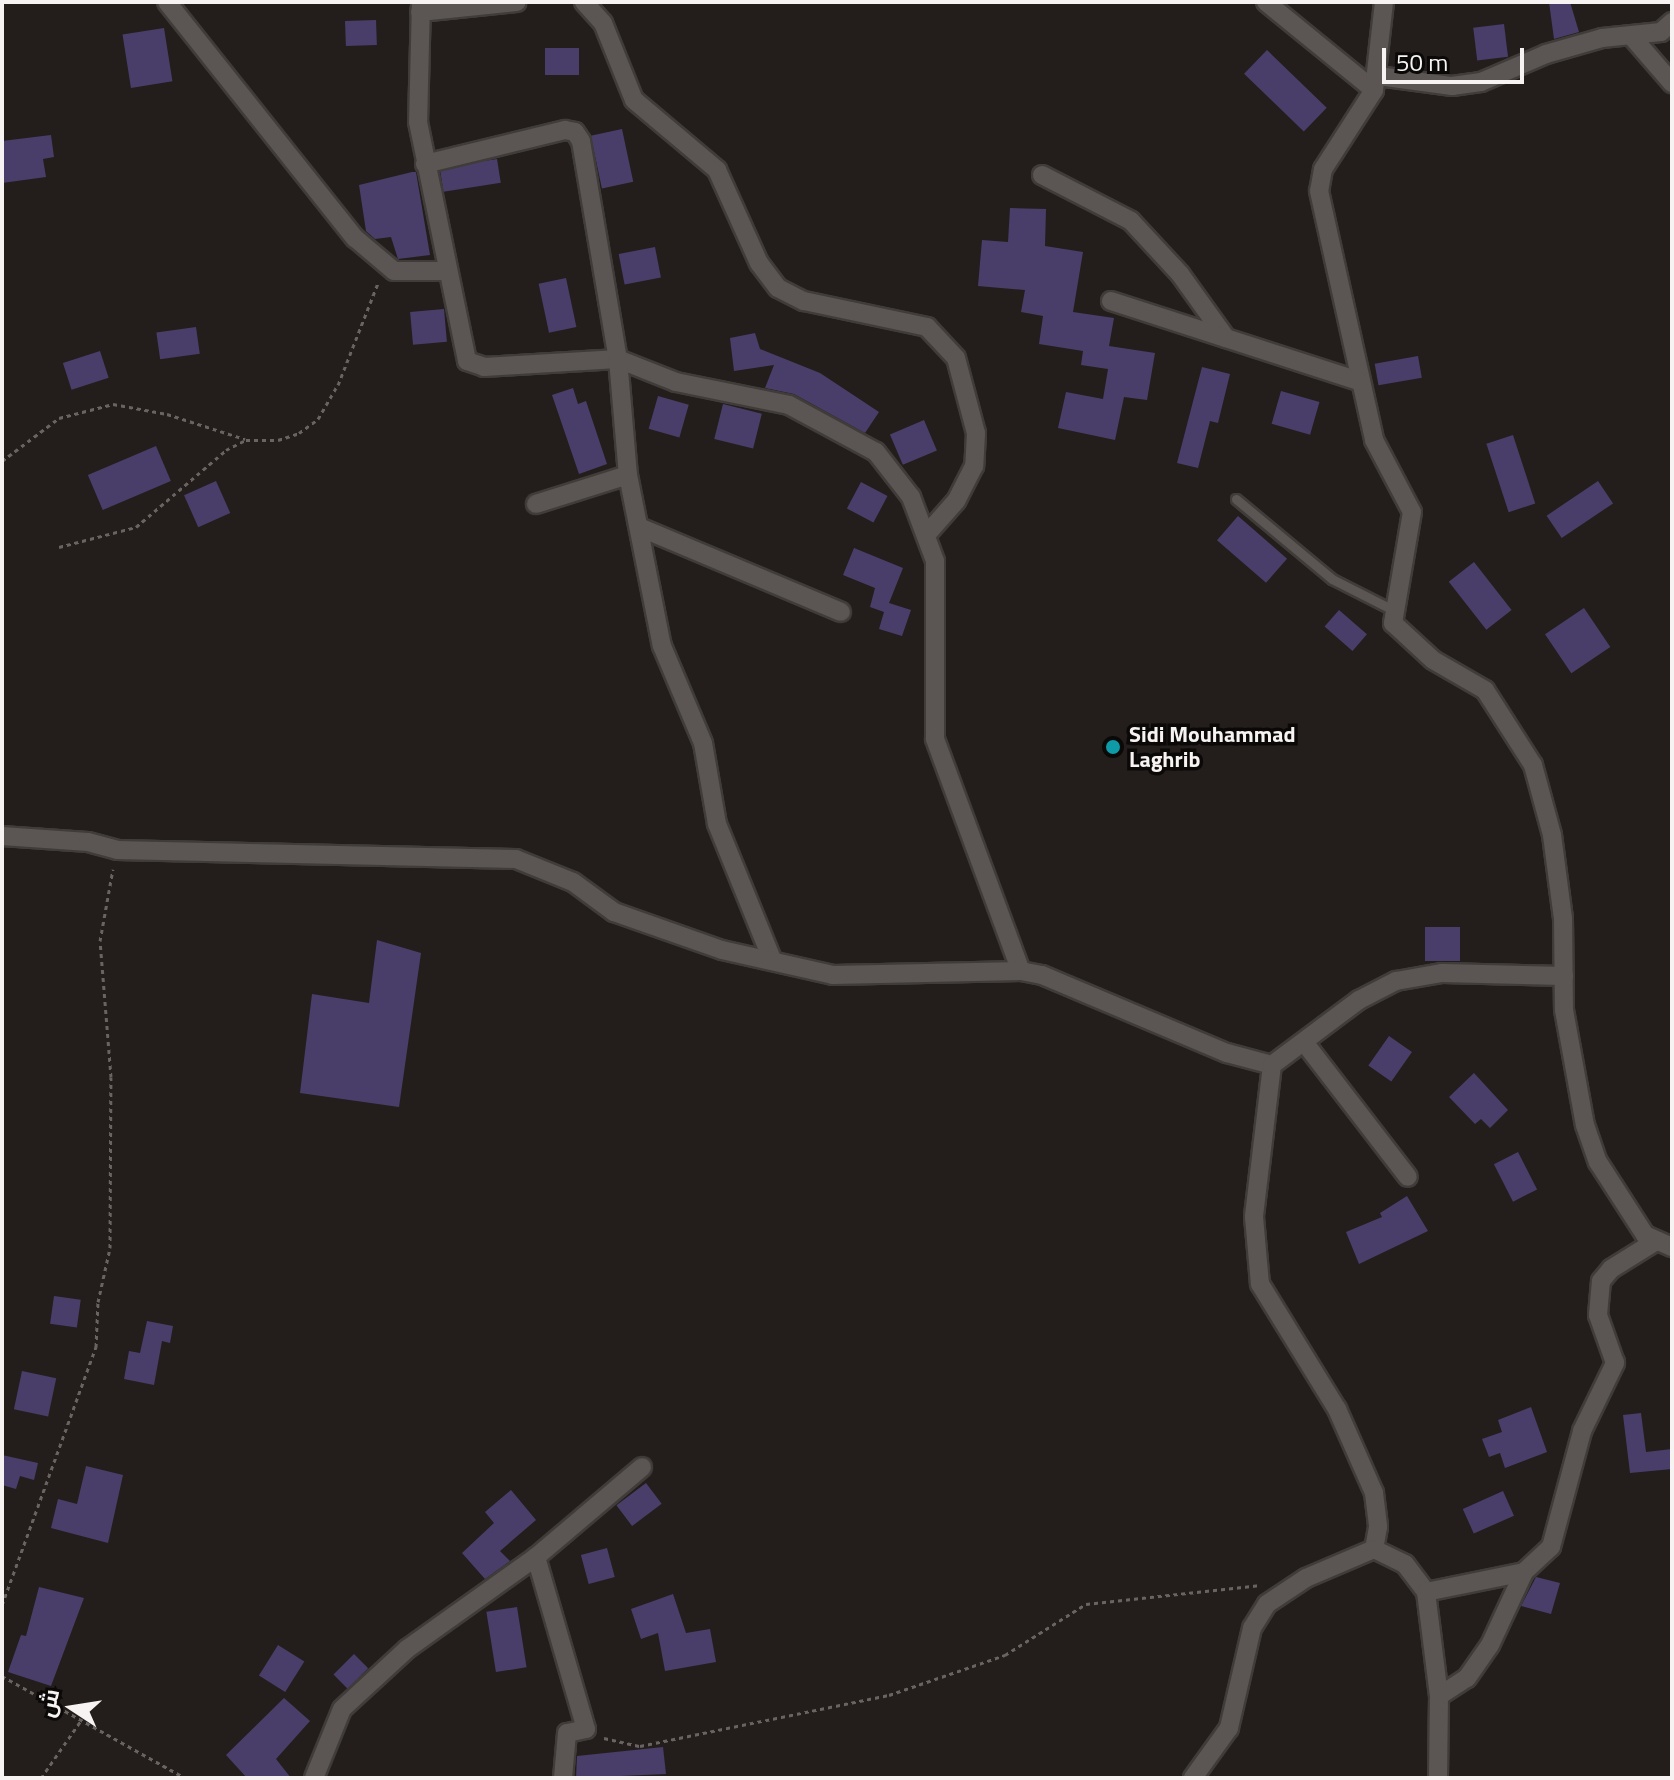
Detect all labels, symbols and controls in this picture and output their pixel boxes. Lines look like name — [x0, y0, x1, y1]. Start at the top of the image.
scale bar — [1386, 32, 1528, 82]
text: 50 m — [1396, 44, 1448, 80]
place label: Sidi Mouhammad Laghrib — [1129, 721, 1295, 772]
marker: Sidi Mouhammad Laghrib — [1104, 738, 1122, 756]
north arrow — [32, 1668, 112, 1748]
text: ش — [29, 1686, 68, 1720]

